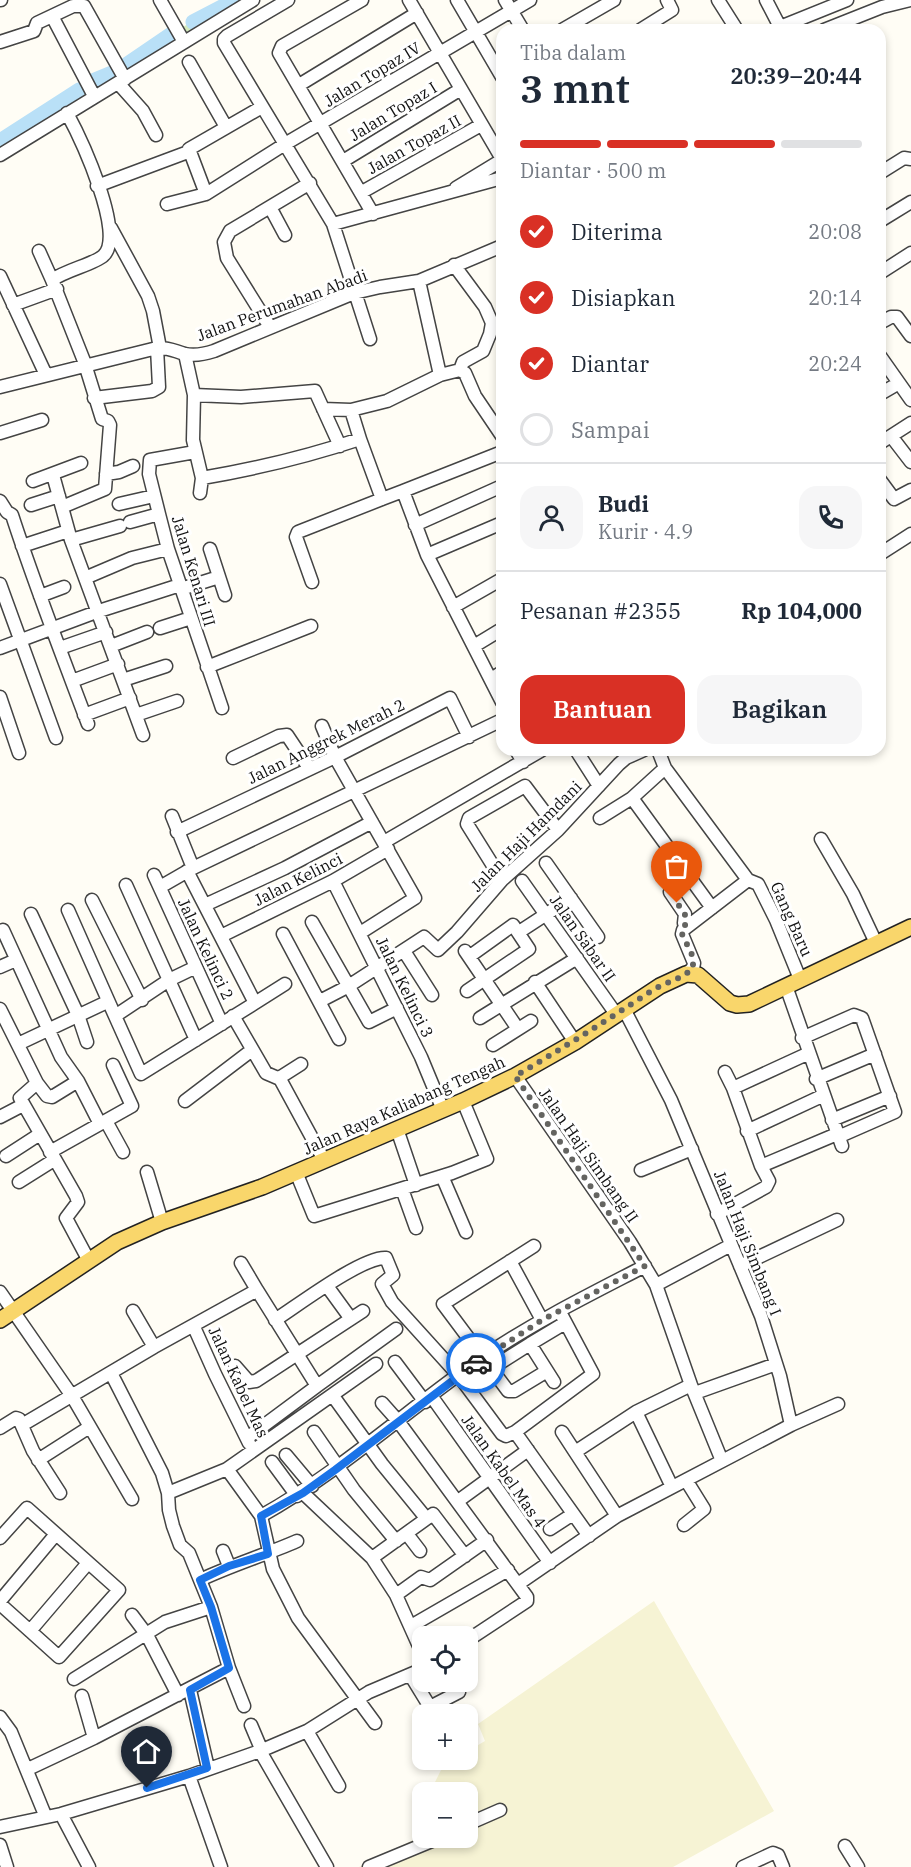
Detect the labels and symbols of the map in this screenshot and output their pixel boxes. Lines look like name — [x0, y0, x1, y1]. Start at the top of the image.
street label: Jalan Topaz IV — [320, 38, 424, 110]
street label: Jalan Topaz I — [346, 77, 440, 145]
street label: Jalan Topaz II — [364, 110, 464, 178]
street label: Jalan Perumahan Abadi — [194, 265, 370, 345]
street label: Jalan Kenari III — [168, 513, 220, 629]
street label: Jalan Anggrek Merah 2 — [244, 694, 408, 788]
street label: Jalan Haji Hamdani — [466, 776, 586, 896]
pin — [651, 841, 702, 903]
street label: Jalan Kelinci — [251, 848, 345, 910]
street label: Gang Baru — [767, 878, 817, 960]
street label: Jalan Sabar II — [546, 891, 620, 985]
street label: Jalan Kelinci 2 — [174, 895, 238, 1003]
street label: Jalan Kelinci 3 — [372, 933, 438, 1041]
street label: Jalan Raya Kaliabang Tengah — [300, 1051, 508, 1159]
street label: Jalan Haji Simbang II — [535, 1084, 643, 1226]
street label: Jalan Haji Simbang I — [710, 1168, 786, 1318]
street label: Jalan Kabel Mas — [204, 1323, 274, 1441]
courier — [446, 1333, 506, 1393]
street label: Jalan Kabel Mas 4 — [457, 1410, 551, 1532]
pin — [121, 1726, 172, 1788]

